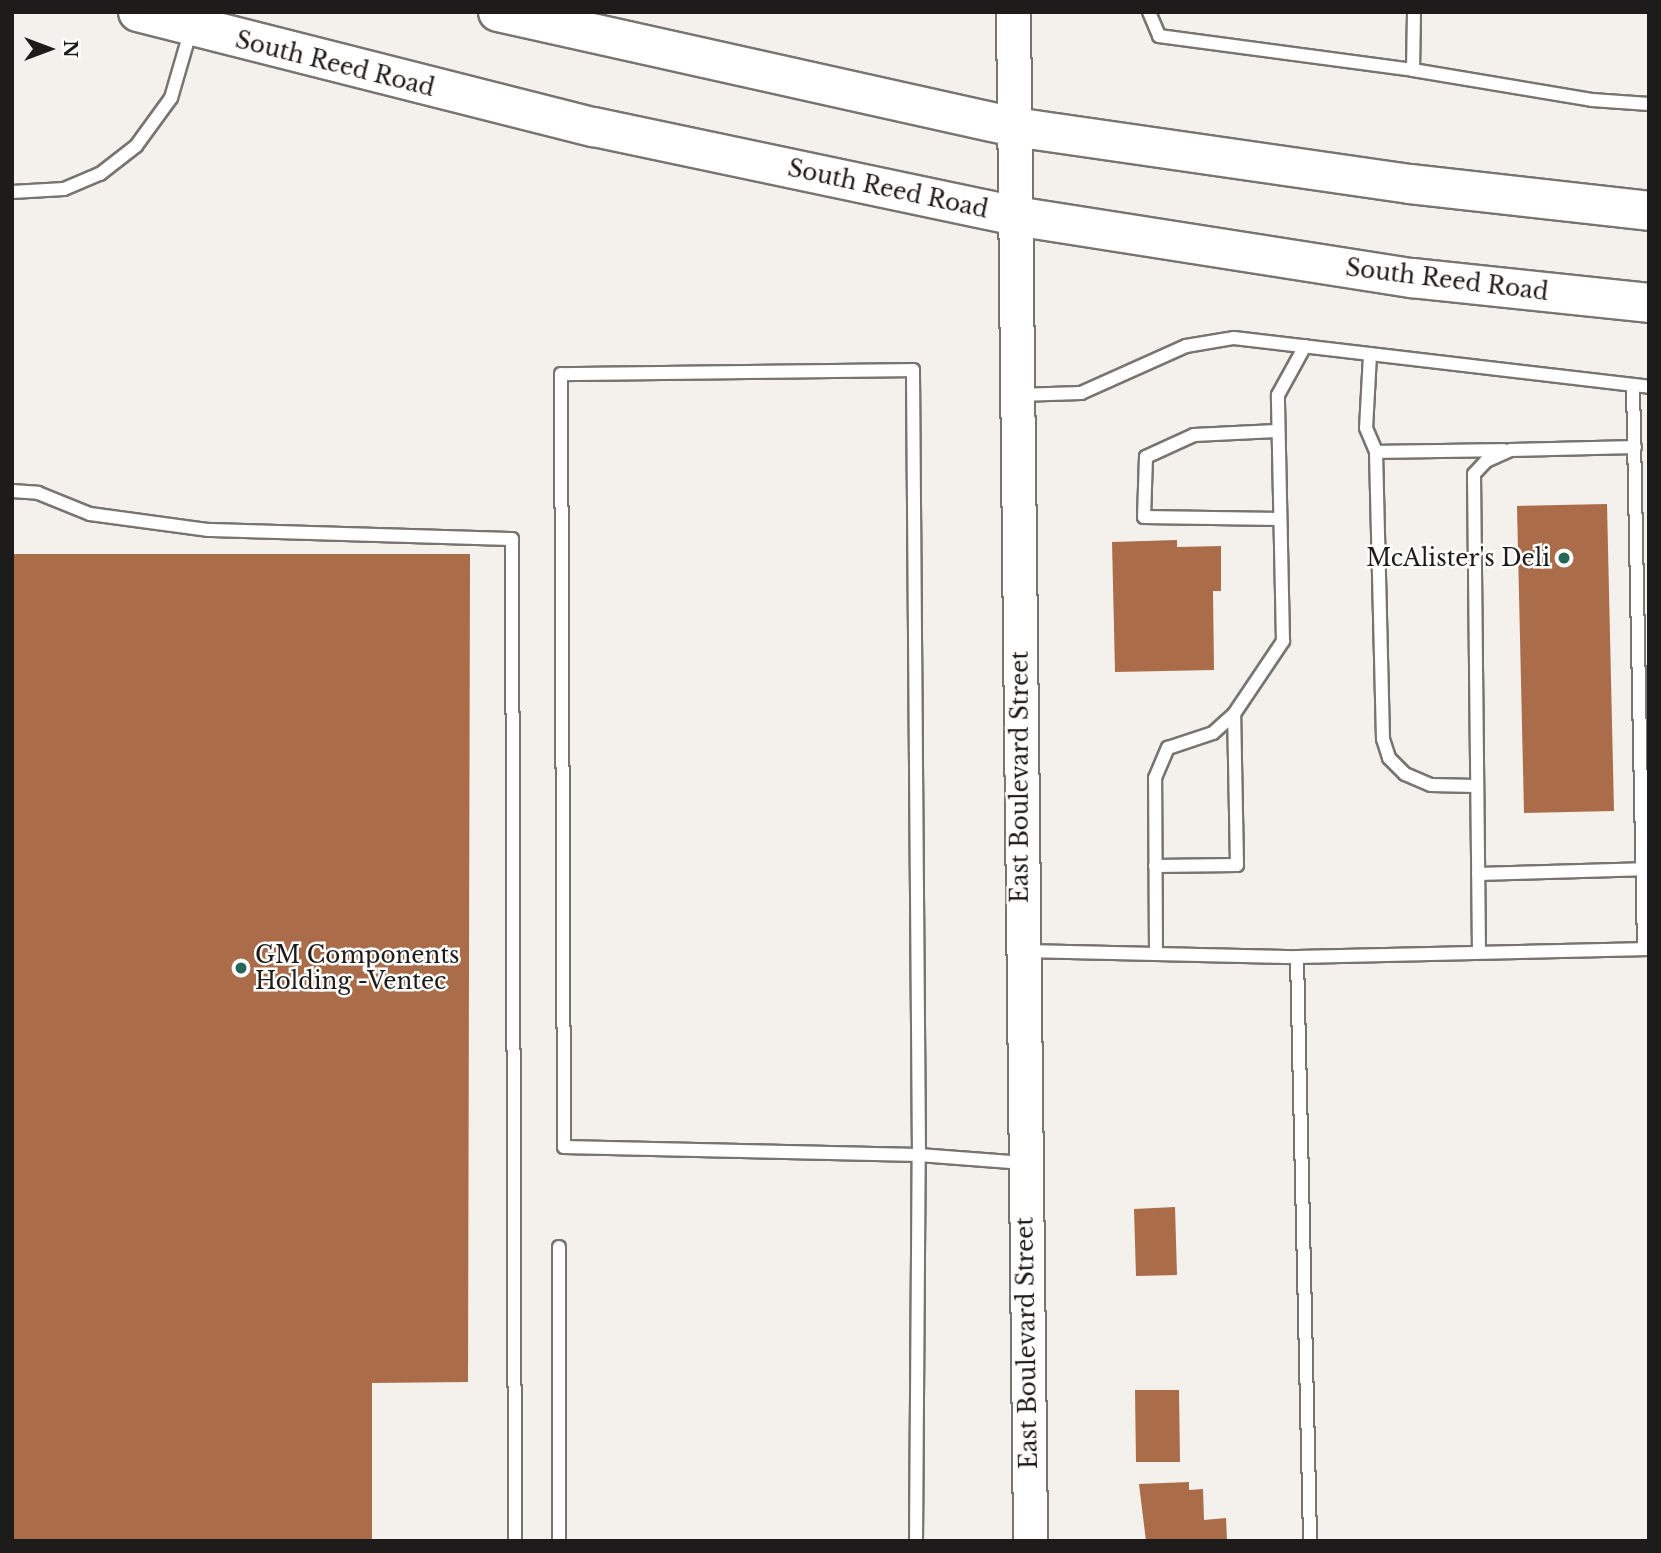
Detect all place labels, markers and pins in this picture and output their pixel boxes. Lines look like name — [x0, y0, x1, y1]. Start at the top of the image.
place label: McAlister's Deli — [1366, 544, 1550, 572]
marker: McAlister's Deli — [1556, 550, 1572, 566]
place label: GM Components Holding -Ventec — [255, 941, 460, 995]
marker: GM Components Holding -Ventec — [233, 960, 249, 976]

